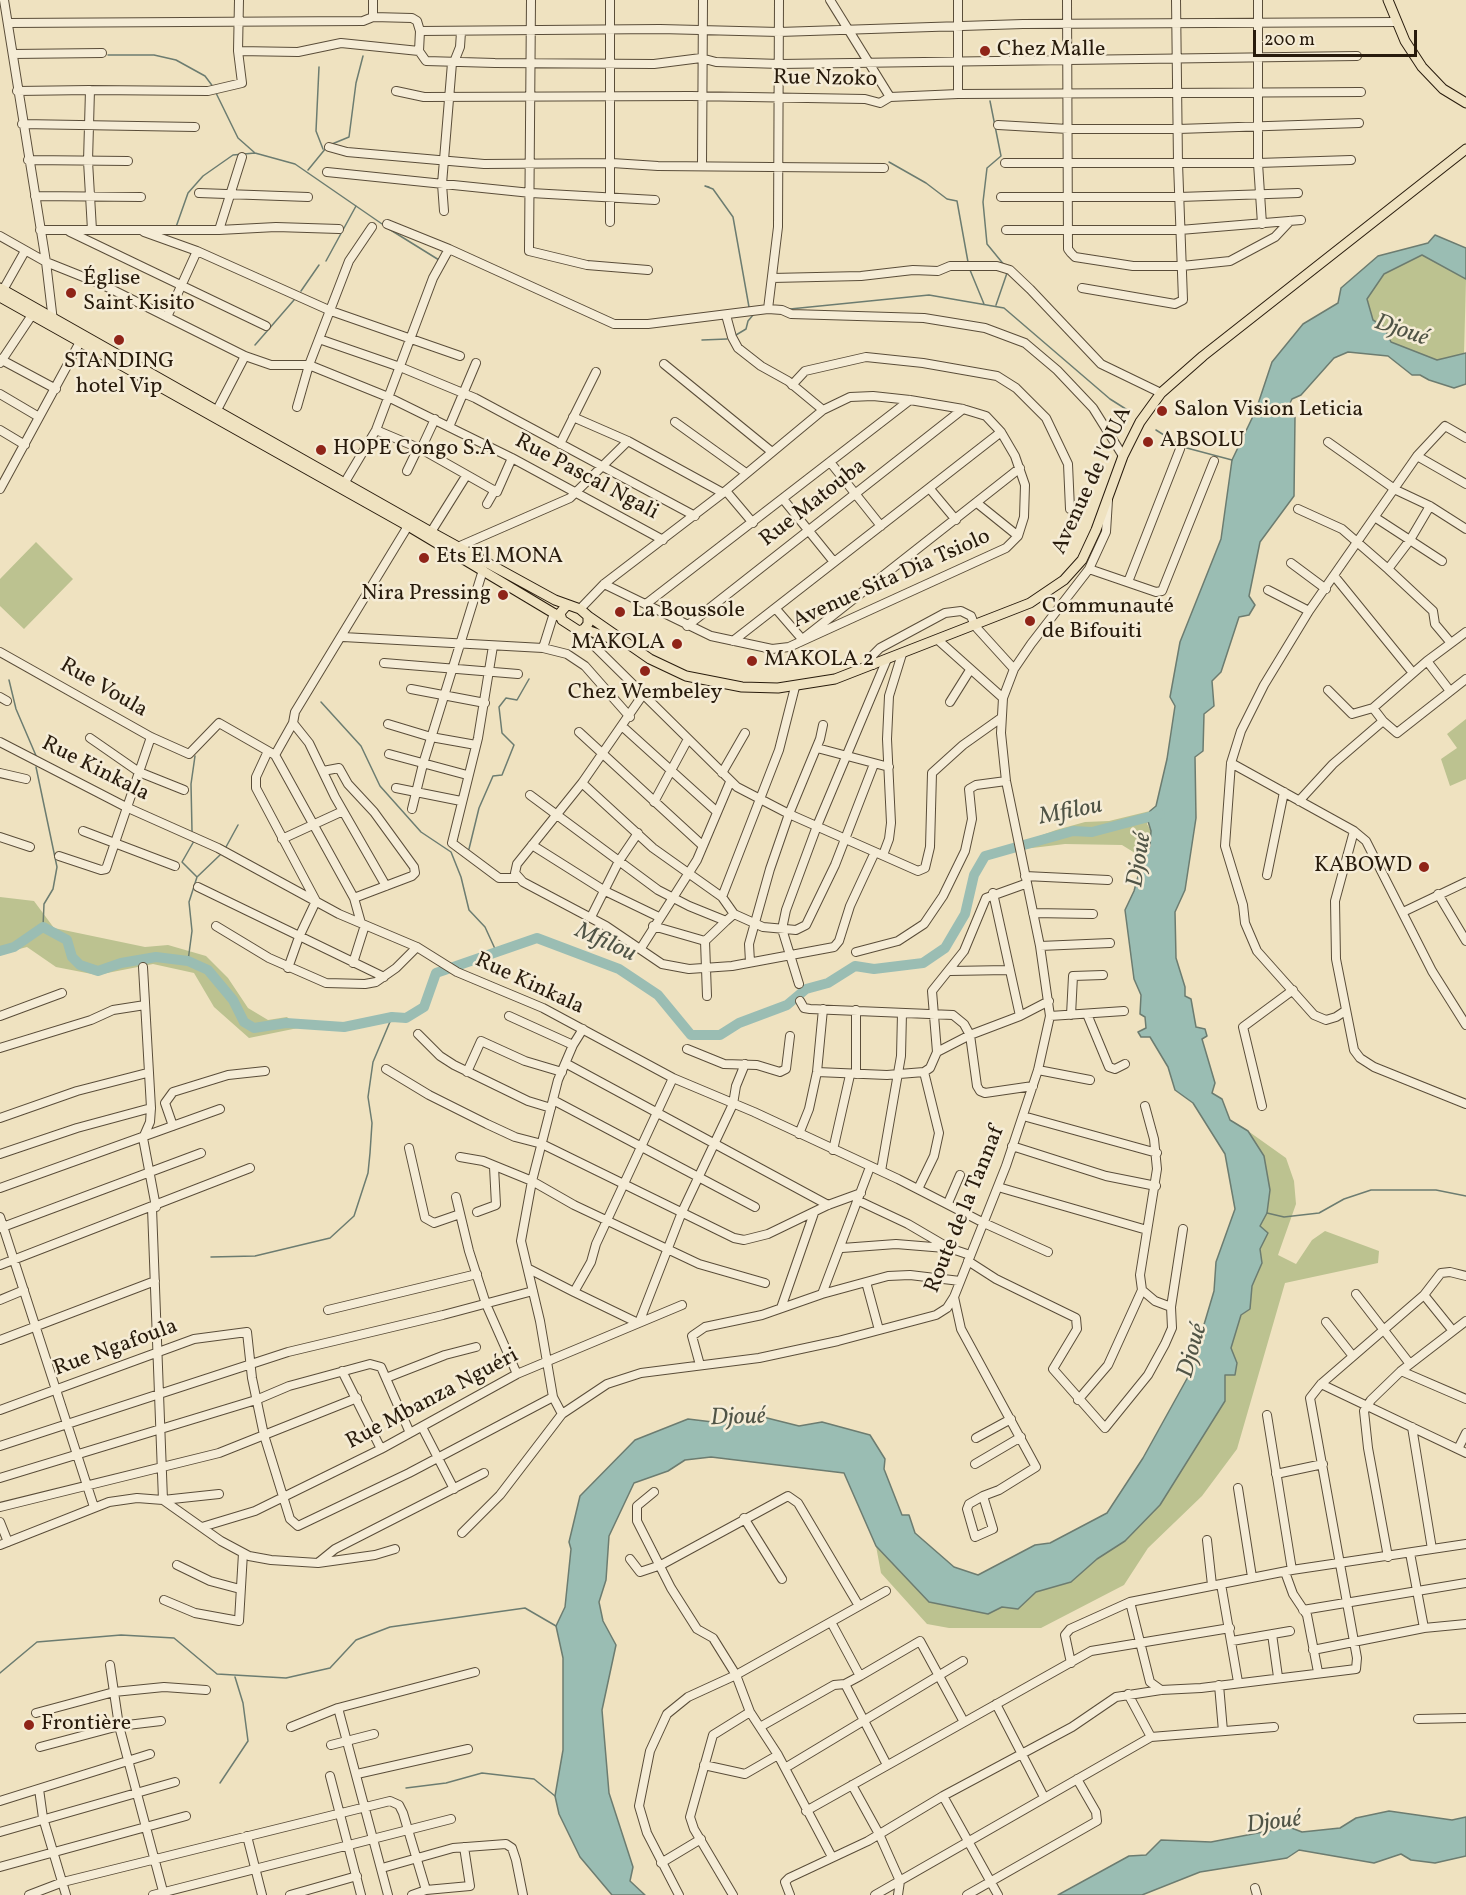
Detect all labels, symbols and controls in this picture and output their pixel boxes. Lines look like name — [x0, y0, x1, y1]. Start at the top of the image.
scale bar — [1256, 18, 1420, 56]
text: 200 m — [1264, 28, 1315, 53]
place label: Chez Malle — [997, 38, 1105, 64]
marker: Chez Malle — [978, 44, 992, 58]
street label: Rue Nzoko — [773, 66, 877, 94]
place label: Église Saint Kisito — [83, 267, 195, 318]
marker: Église Saint Kisito — [64, 286, 78, 300]
water label: Djoué — [1370, 309, 1432, 355]
marker: STANDING hotel Vip — [112, 333, 126, 347]
place label: STANDING hotel Vip — [64, 350, 174, 402]
place label: Salon Vision Leticia — [1174, 398, 1363, 424]
street label: Avenue de l'OUA — [1047, 403, 1139, 559]
marker: Salon Vision Leticia — [1155, 404, 1169, 418]
street label: Rue Pascal Ngali — [510, 429, 662, 527]
place label: ABSOLU — [1160, 429, 1245, 455]
marker: ABSOLU — [1141, 435, 1155, 449]
place label: HOPE Congo S.A — [333, 437, 495, 463]
marker: HOPE Congo S.A — [314, 443, 328, 457]
street label: Rue Matouba — [755, 454, 873, 554]
street label: Avenue Sita Dia Tsiolo — [789, 524, 995, 636]
place label: Ets El MONA — [436, 545, 563, 571]
marker: Ets El MONA — [417, 551, 431, 565]
place label: Nira Pressing — [361, 582, 491, 608]
marker: Nira Pressing — [496, 588, 510, 602]
place label: Communauté de Bifouiti — [1042, 595, 1174, 646]
place label: La Boussole — [632, 599, 745, 625]
marker: La Boussole — [613, 605, 627, 619]
marker: Communauté de Bifouiti — [1023, 614, 1037, 628]
place label: MAKOLA — [571, 631, 665, 657]
marker: MAKOLA — [670, 637, 684, 651]
place label: MAKOLA 2 — [764, 648, 874, 674]
street label: Rue Voula — [54, 653, 152, 725]
marker: MAKOLA 2 — [745, 654, 759, 668]
marker: Chez Wembeley — [638, 664, 652, 678]
place label: Chez Wembeley — [568, 681, 722, 707]
street label: Rue Kinkala — [37, 732, 153, 808]
water label: Mfilou — [1037, 793, 1105, 833]
water label: Djoué — [1122, 831, 1160, 889]
place label: KABOWD — [1314, 854, 1412, 880]
marker: KABOWD — [1417, 860, 1431, 874]
water label: Mfilou — [570, 918, 640, 970]
street label: Rue Kinkala — [470, 948, 588, 1022]
street label: Route de la Tannaf — [921, 1123, 1011, 1297]
street label: Rue Ngafoula — [50, 1314, 182, 1384]
water label: Djoué — [1173, 1321, 1215, 1381]
street label: Rue Mbanza Nguéri — [342, 1343, 524, 1457]
water label: Djoué — [710, 1404, 766, 1434]
place label: Frontière — [41, 1712, 131, 1738]
marker: Frontière — [22, 1718, 36, 1732]
water label: Djoué — [1245, 1806, 1303, 1842]

